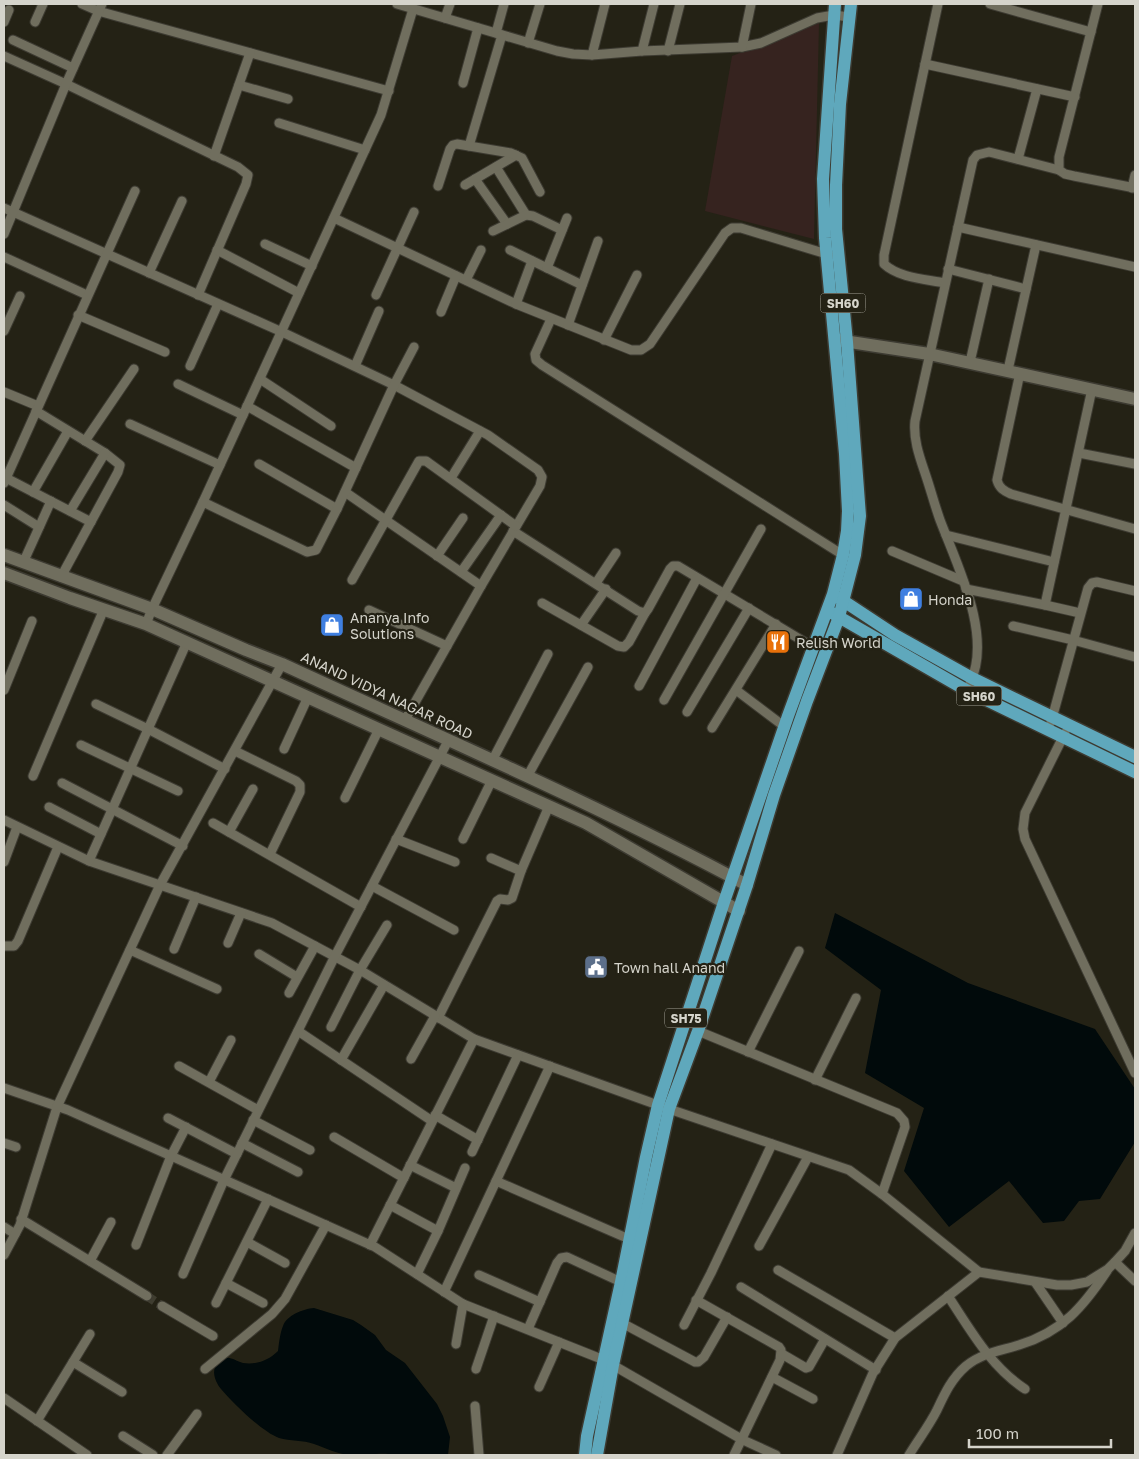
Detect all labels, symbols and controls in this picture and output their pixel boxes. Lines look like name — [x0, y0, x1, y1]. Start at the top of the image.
road number: SH60 — [820, 294, 866, 312]
shop icon: Honda — [898, 586, 924, 612]
place label: Honda — [928, 591, 972, 608]
place label: Ananya Info Solutions — [350, 609, 429, 642]
shop icon: Ananya Info Solutions — [319, 612, 345, 638]
restaurant icon: Relish World — [765, 629, 791, 655]
place label: Relish World — [796, 634, 881, 651]
street label: ANAND VIDYA NAGAR ROAD — [298, 648, 476, 742]
road number: SH60 — [956, 686, 1002, 706]
public building icon: Town hall Anand — [583, 954, 609, 980]
place label: Town hall Anand — [614, 959, 725, 976]
road number: SH75 — [665, 1008, 707, 1028]
scale bar — [969, 1416, 1112, 1448]
text: 100 m — [976, 1424, 1019, 1442]

